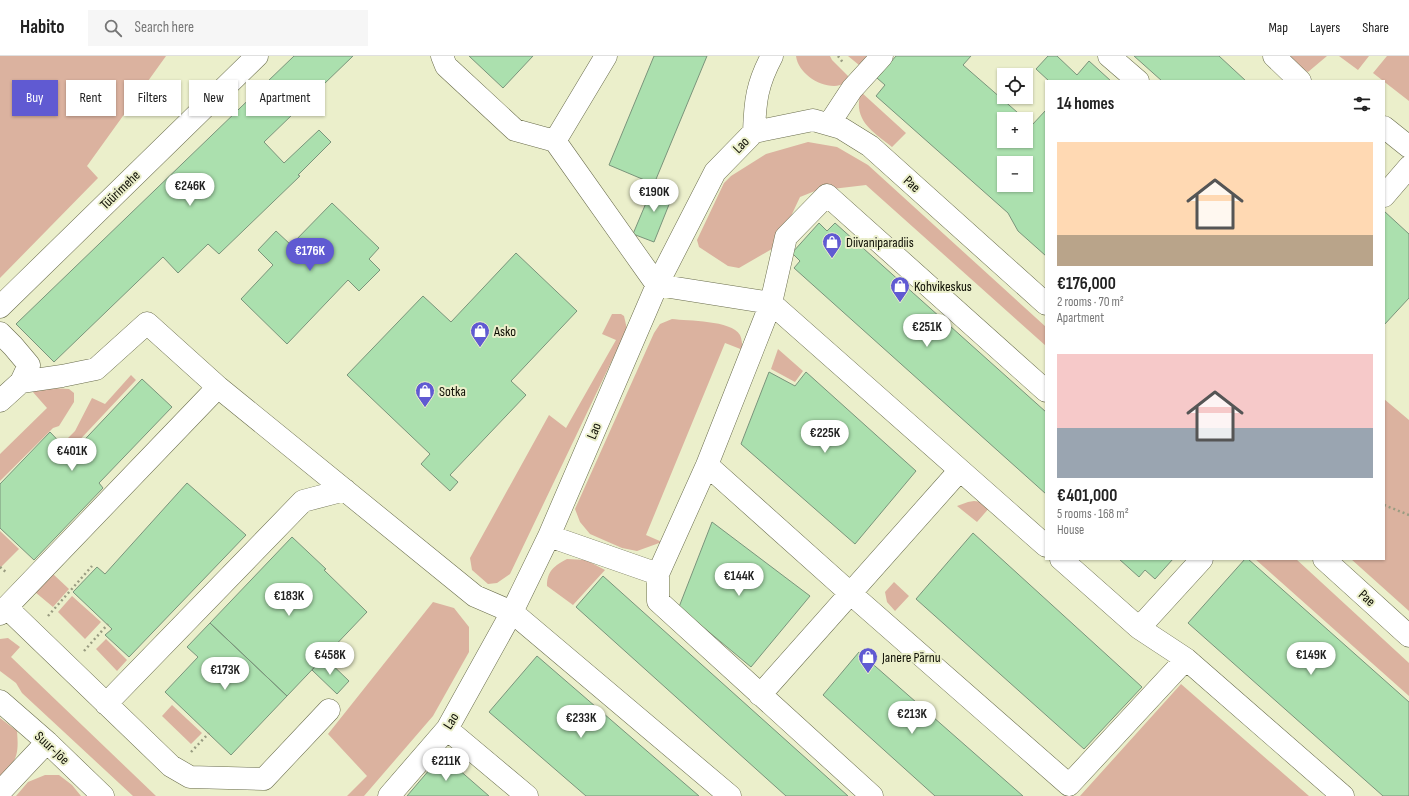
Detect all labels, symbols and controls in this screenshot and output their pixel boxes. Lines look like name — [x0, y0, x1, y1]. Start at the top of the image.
search box — [88, 10, 368, 46]
text: Habito — [20, 16, 64, 39]
icon: search — [102, 17, 124, 39]
text: Search here — [134, 18, 194, 37]
text: Map — [1268, 19, 1288, 36]
text: Layers — [1310, 19, 1340, 36]
text: Share — [1362, 19, 1389, 36]
map controls — [997, 68, 1033, 192]
button: locate — [997, 68, 1033, 104]
chip: Buy — [12, 80, 58, 116]
chip: Rent — [66, 80, 116, 116]
chip: Filters — [124, 80, 181, 116]
chip: New — [189, 80, 238, 116]
chip: Apartment — [246, 80, 325, 116]
icon: filters — [1351, 93, 1373, 115]
text: 14 homes — [1057, 94, 1114, 114]
button: + — [997, 112, 1033, 148]
street label: Lao — [729, 133, 753, 157]
button: − — [997, 156, 1033, 192]
street label: Tüürimehe — [96, 167, 144, 213]
icon: home — [1179, 168, 1251, 240]
street label: Pae — [900, 172, 924, 196]
pin: €246K — [162, 173, 218, 207]
text: €246K — [174, 178, 206, 194]
pin: €190K — [626, 179, 682, 213]
text: €190K — [639, 184, 669, 200]
shop icon: Diivaniparadiis — [821, 231, 843, 259]
place label: Diivaniparadiis — [846, 234, 914, 251]
pin: €176K — [282, 238, 338, 272]
text: €176K — [295, 243, 325, 259]
text: €176,000 — [1057, 274, 1116, 294]
shop icon: Kohvikeskus — [889, 275, 911, 303]
place label: Kohvikeskus — [914, 278, 972, 295]
text: 2 rooms · 70 m² — [1057, 294, 1124, 310]
text: Apartment — [1057, 310, 1104, 326]
pin: €251K — [899, 314, 955, 348]
text: €251K — [912, 319, 942, 335]
shop icon: Asko — [469, 320, 491, 348]
place label: Asko — [493, 323, 516, 340]
shop icon: Sotka — [414, 380, 436, 408]
icon: home — [1179, 380, 1251, 452]
place label: Sotka — [439, 383, 466, 400]
street label: Lao — [583, 420, 605, 442]
pin: €225K — [797, 420, 853, 454]
text: €225K — [810, 425, 840, 441]
pin: €401K — [44, 438, 100, 472]
text: €401K — [57, 443, 87, 459]
text: €401,000 — [1057, 486, 1117, 506]
text: 5 rooms · 168 m² — [1057, 506, 1129, 522]
text: House — [1057, 522, 1084, 538]
pin: €144K — [711, 563, 767, 597]
text: €144K — [724, 568, 754, 584]
pin: €183K — [261, 583, 317, 617]
street label: Pae — [1355, 586, 1379, 610]
text: €183K — [274, 588, 304, 604]
pin: €458K — [302, 642, 358, 676]
pin: €149K — [1283, 642, 1339, 676]
shop icon: Janere Pärnu — [857, 646, 879, 674]
text: €458K — [314, 647, 346, 663]
text: €149K — [1296, 647, 1326, 663]
place label: Janere Pärnu — [881, 649, 941, 666]
pin: €173K — [197, 657, 253, 691]
text: €173K — [210, 662, 240, 678]
pin: €213K — [884, 701, 940, 735]
pin: €233K — [553, 705, 609, 739]
text: €213K — [897, 706, 927, 722]
street label: Lao — [439, 709, 463, 732]
text: €233K — [566, 710, 596, 726]
street label: Suur-Jõe — [31, 728, 73, 768]
pin: €211K — [418, 748, 474, 782]
text: €211K — [431, 753, 461, 769]

